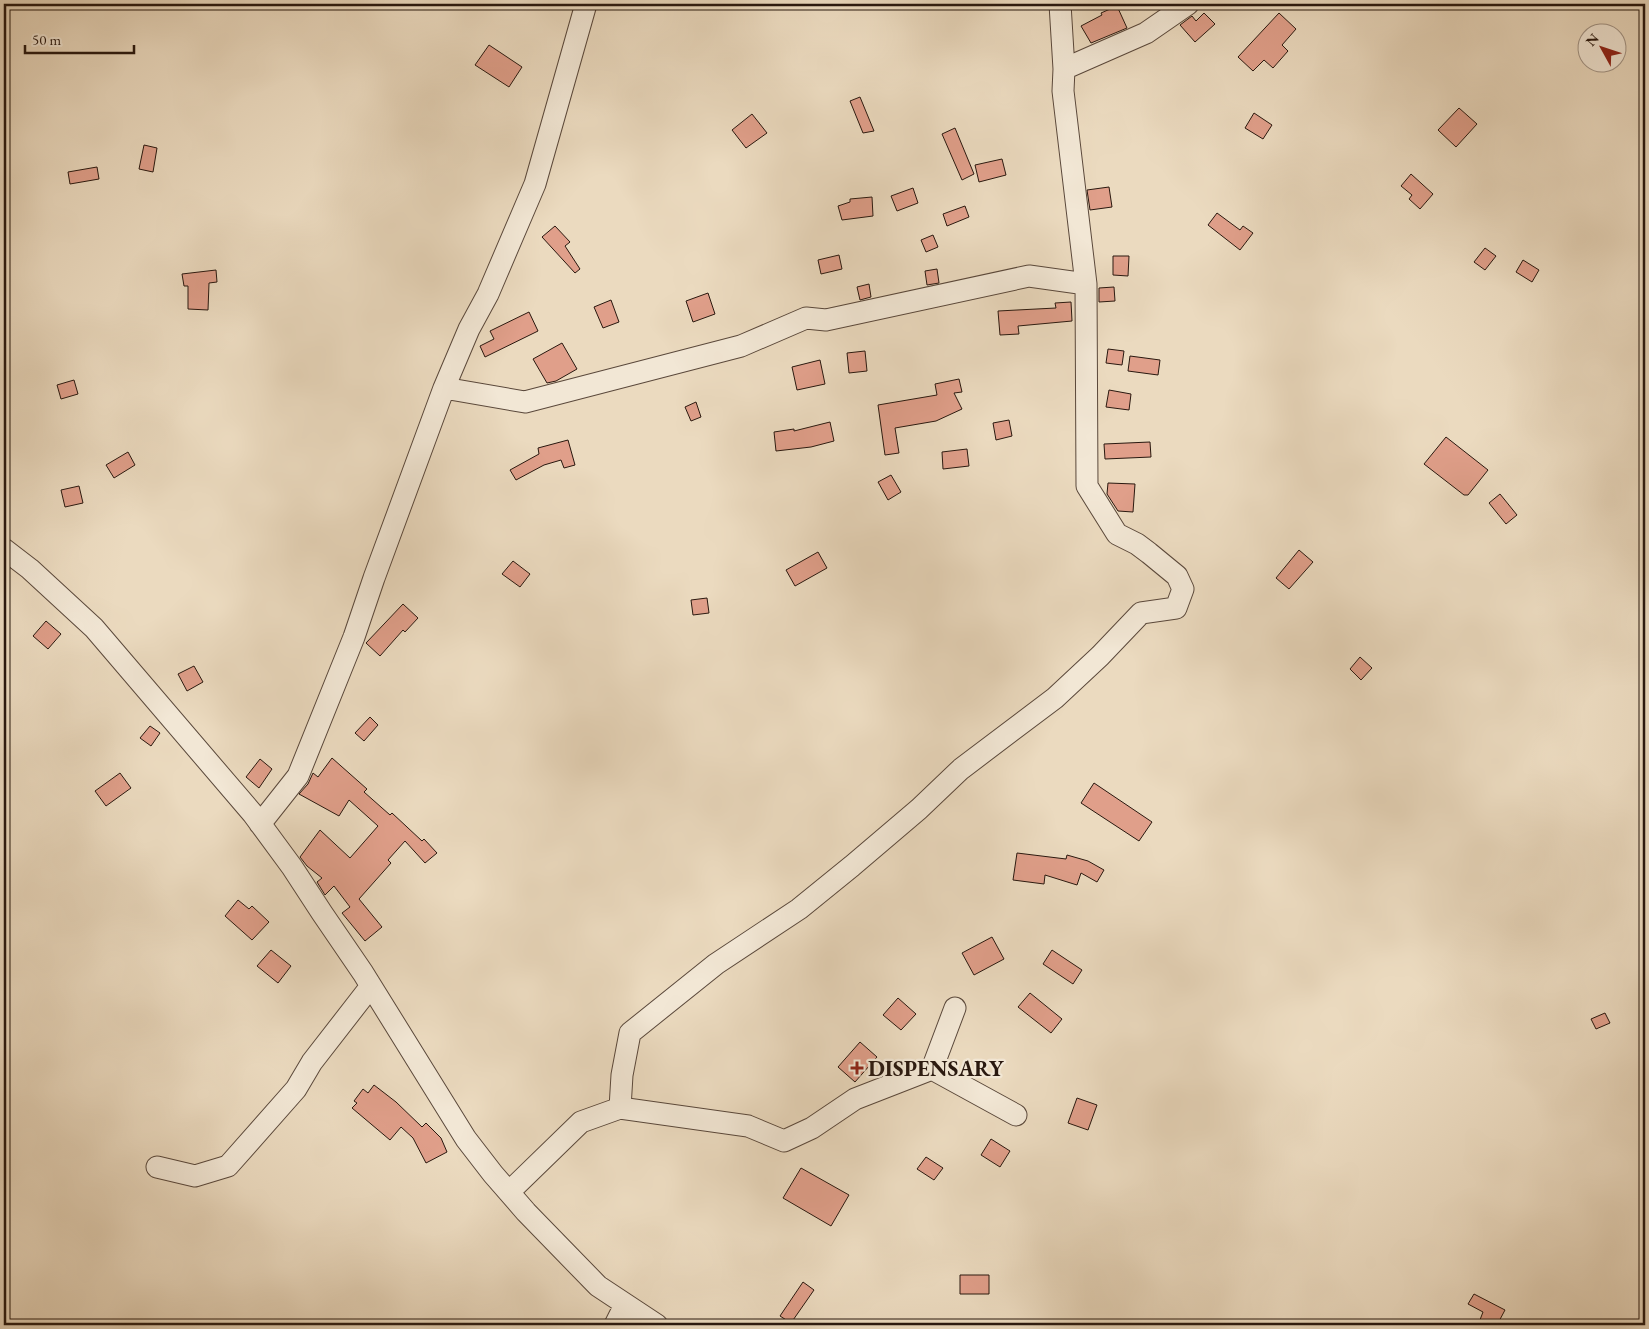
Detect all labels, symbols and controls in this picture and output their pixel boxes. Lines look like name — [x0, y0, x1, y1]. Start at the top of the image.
scale bar — [25, 22, 134, 54]
north arrow — [1576, 22, 1626, 72]
text: N — [1582, 29, 1603, 50]
text: 50 m — [32, 30, 61, 49]
place label: DISPENSARY — [868, 1054, 1005, 1083]
marker: DISPENSARY — [850, 1061, 864, 1075]

